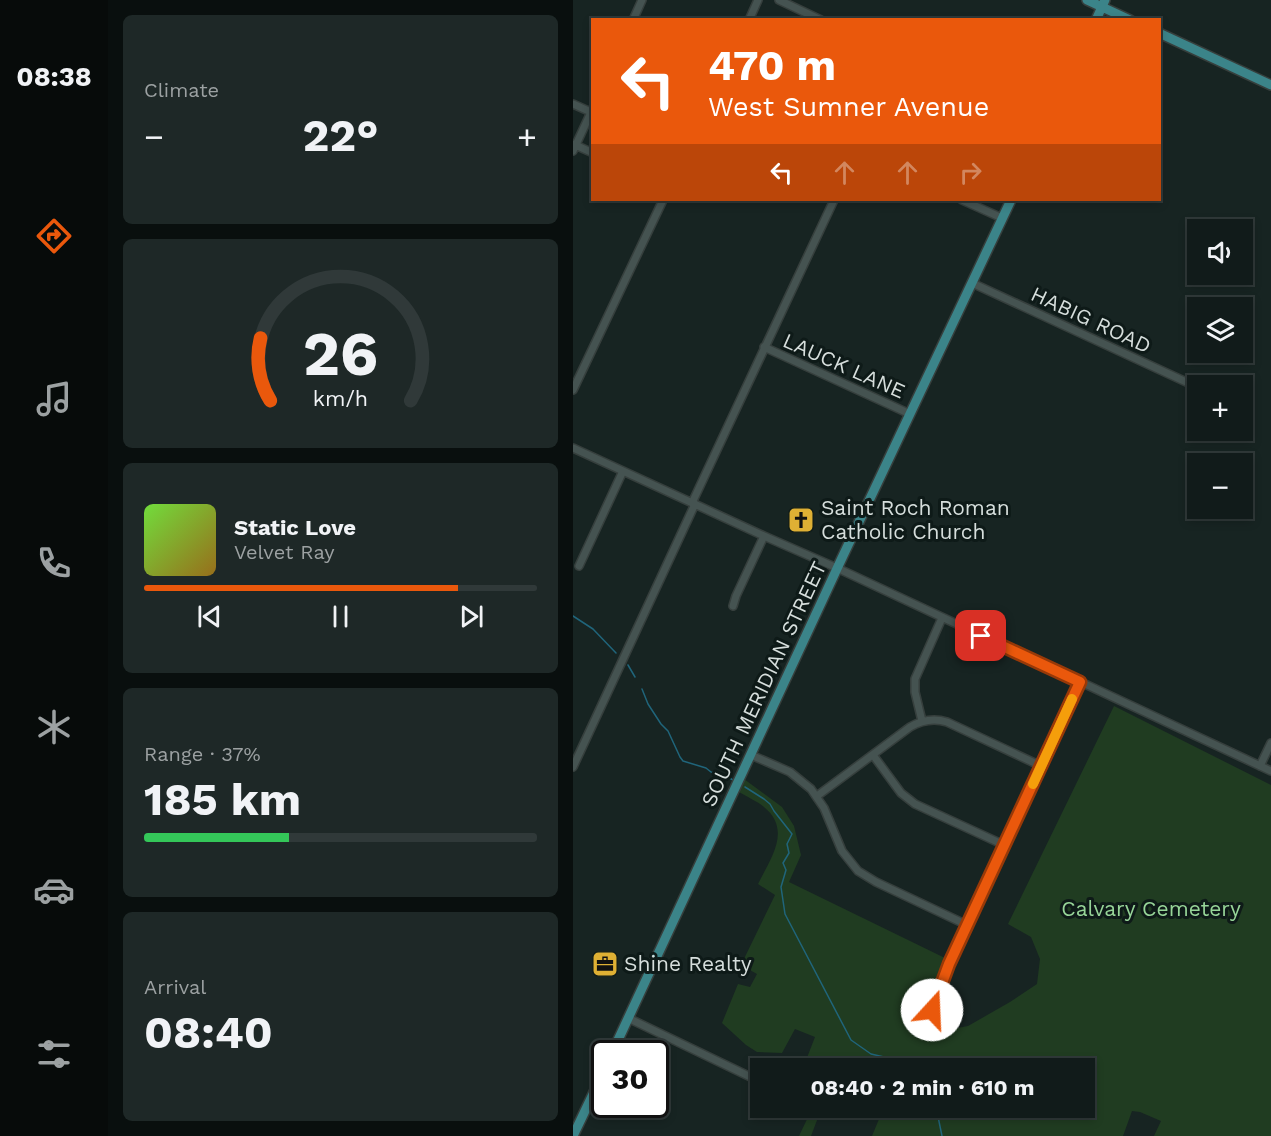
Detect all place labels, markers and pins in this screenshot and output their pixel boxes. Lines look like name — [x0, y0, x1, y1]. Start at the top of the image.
place label: Saint Roch Roman Catholic Church — [821, 495, 1010, 544]
church icon: Saint Roch Roman Catholic Church — [786, 505, 816, 535]
pin — [955, 610, 1006, 661]
office icon: Shine Realty — [590, 949, 620, 979]
place label: Shine Realty — [624, 951, 752, 976]

